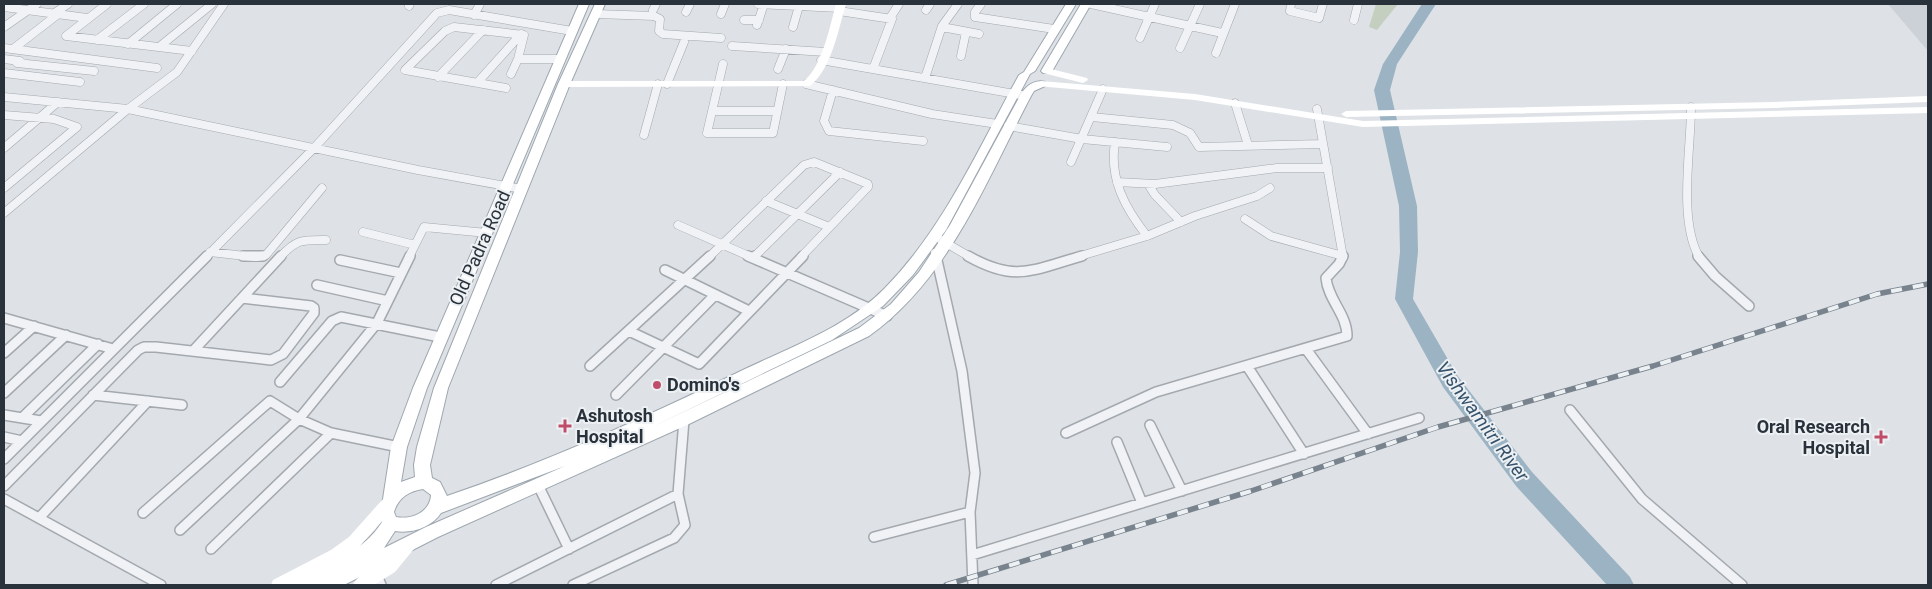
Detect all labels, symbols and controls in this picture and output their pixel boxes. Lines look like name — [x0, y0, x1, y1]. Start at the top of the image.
street label: Old Padra Road — [445, 187, 514, 309]
water label: Vishwamitri River — [1431, 357, 1534, 486]
place label: Domino's — [667, 374, 740, 395]
marker: Domino's — [651, 379, 663, 391]
place label: Ashutosh Hospital — [576, 405, 653, 447]
place label: Oral Research Hospital — [1757, 416, 1870, 458]
marker: Ashutosh Hospital — [558, 419, 572, 433]
marker: Oral Research Hospital — [1874, 430, 1888, 444]

